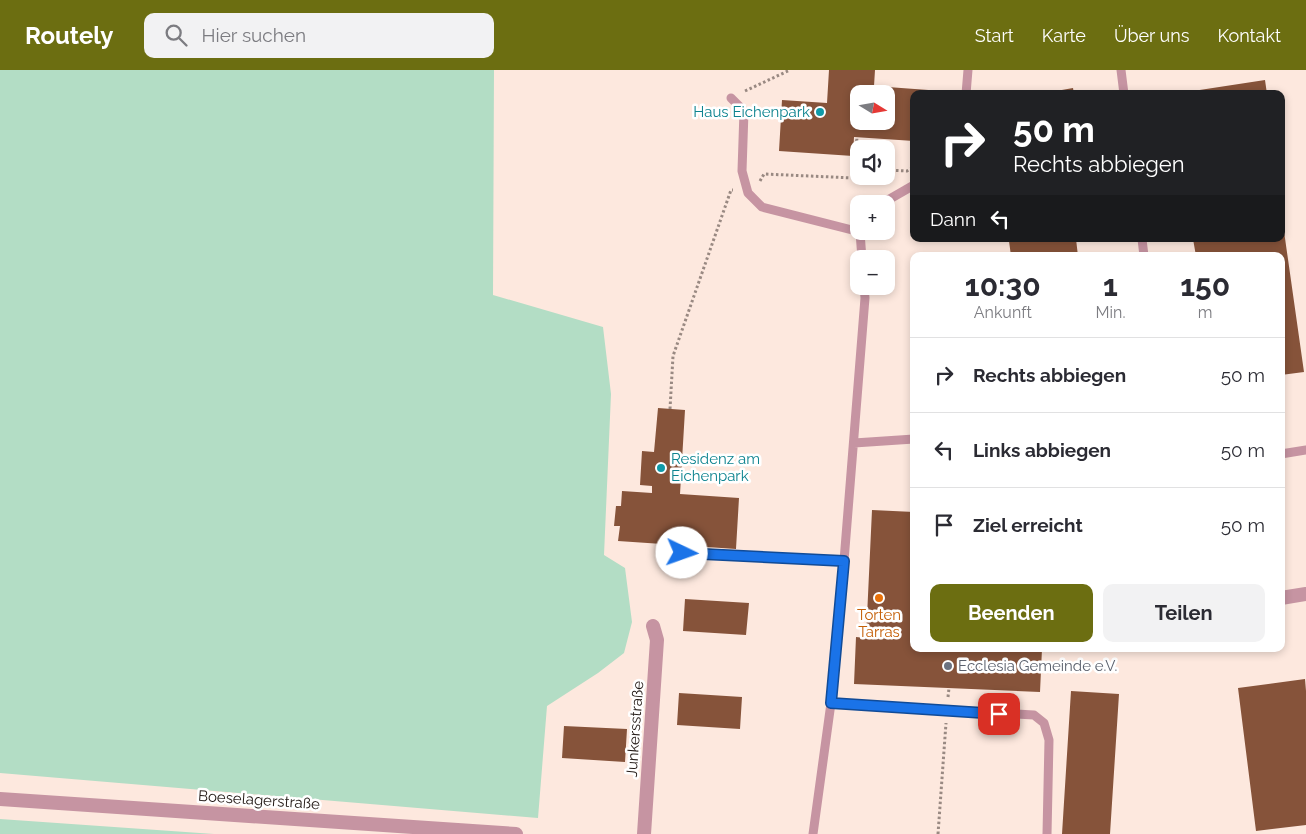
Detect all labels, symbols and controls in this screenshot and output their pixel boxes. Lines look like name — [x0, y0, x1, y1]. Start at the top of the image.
search box — [144, 13, 494, 58]
text: Routely — [25, 21, 114, 50]
icon: search — [162, 21, 190, 49]
text: Hier suchen — [202, 24, 306, 46]
text: Start — [975, 25, 1014, 46]
text: Karte — [1042, 25, 1086, 46]
text: Über uns — [1114, 25, 1189, 46]
text: Kontakt — [1217, 25, 1281, 46]
north arrow — [850, 85, 895, 130]
map controls — [850, 85, 895, 295]
place label: Haus Eichenpark — [693, 103, 810, 121]
marker: Haus Eichenpark — [814, 106, 826, 118]
text: 50 m — [1013, 109, 1095, 150]
icon: right — [930, 110, 995, 175]
button: sound — [850, 140, 895, 185]
text: Rechts abbiegen — [1013, 151, 1185, 177]
button: + — [850, 195, 895, 240]
icon: left — [986, 205, 1014, 233]
text: Dann — [930, 208, 976, 230]
button: − — [850, 250, 895, 295]
text: 10:30 — [965, 268, 1041, 303]
text: 1 — [1103, 268, 1118, 303]
text: 150 — [1180, 268, 1230, 303]
text: Ankunft — [974, 303, 1032, 322]
text: Min. — [1096, 303, 1125, 322]
text: m — [1198, 303, 1213, 322]
icon: right — [930, 361, 958, 389]
text: Rechts abbiegen — [973, 364, 1126, 386]
text: 50 m — [1221, 364, 1265, 386]
icon: left — [930, 436, 958, 464]
text: Links abbiegen — [973, 439, 1111, 461]
text: 50 m — [1221, 439, 1265, 461]
place label: Residenz am Eichenpark — [671, 450, 760, 485]
marker: Residenz am Eichenpark — [655, 462, 667, 474]
icon: arrive — [930, 511, 958, 539]
text: Ziel erreicht — [973, 514, 1083, 536]
text: 50 m — [1221, 514, 1265, 536]
position arrow — [655, 526, 707, 578]
button: Beenden — [930, 584, 1093, 642]
button: Teilen — [1103, 584, 1265, 642]
marker: Torten Tarras — [873, 592, 885, 604]
place label: Torten Tarras — [857, 606, 901, 641]
place label: Ecclesia Gemeinde e.V. — [958, 657, 1117, 675]
marker: Ecclesia Gemeinde e.V. — [942, 660, 954, 672]
street label: Junkersstraße — [623, 680, 647, 778]
pin — [978, 693, 1020, 735]
icon: arrive — [985, 700, 1013, 728]
street label: Boeselagerstraße — [197, 787, 321, 813]

